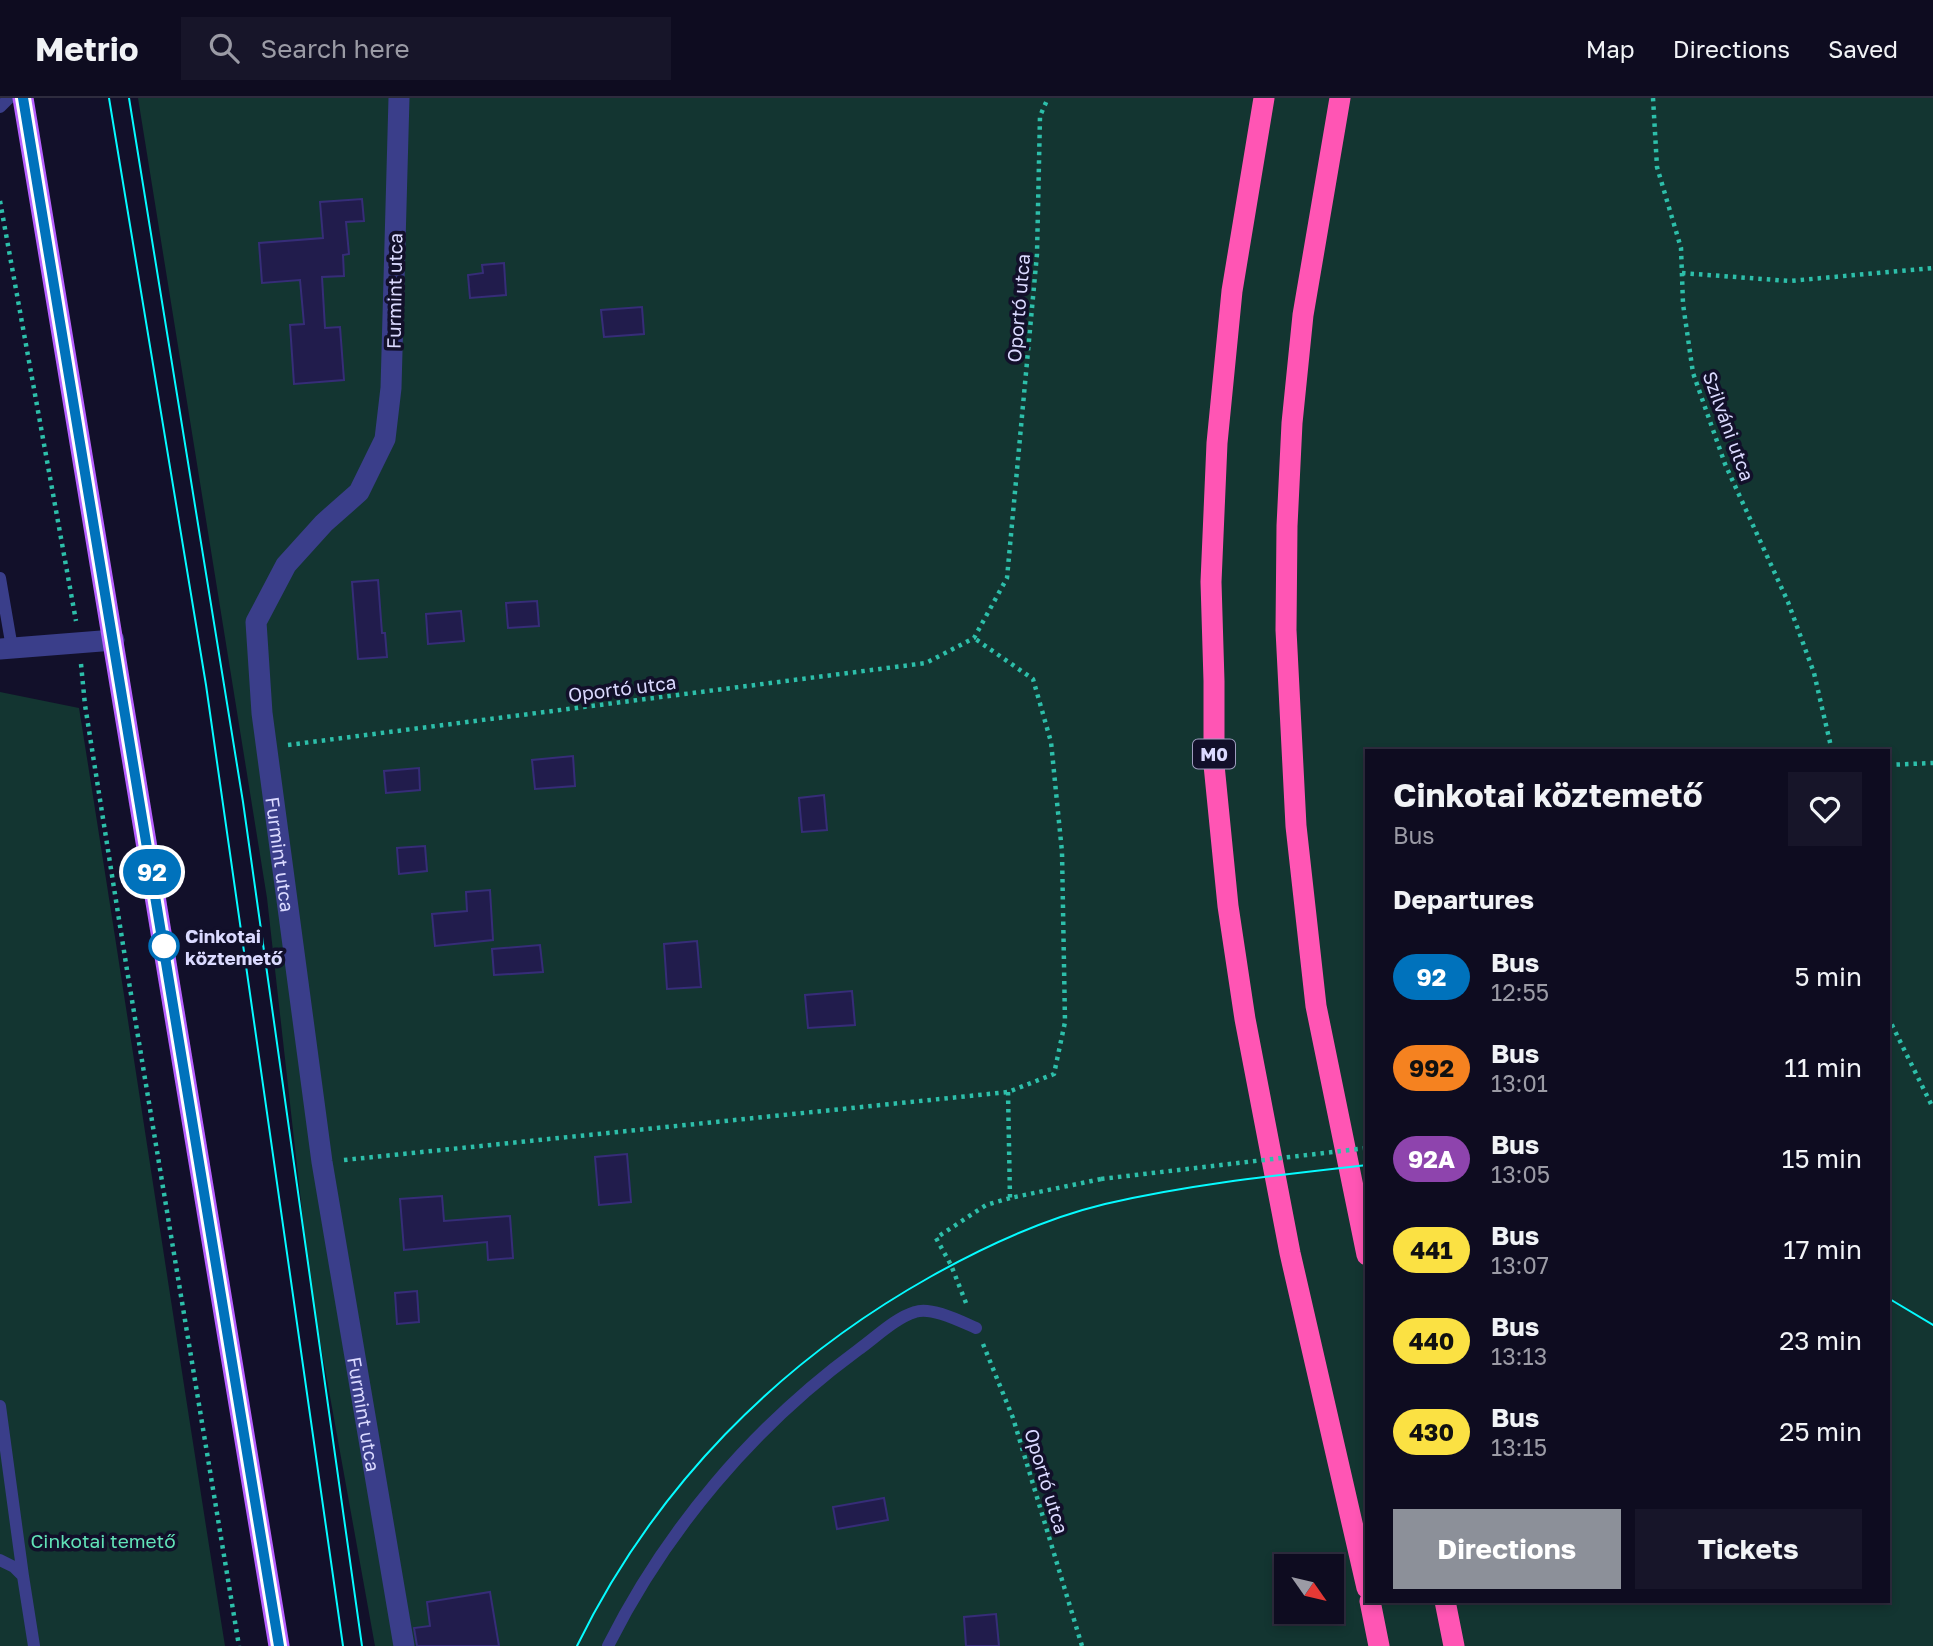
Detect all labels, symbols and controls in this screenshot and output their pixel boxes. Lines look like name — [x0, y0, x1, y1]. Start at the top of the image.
search box — [181, 17, 671, 80]
text: Metrio — [35, 29, 139, 68]
icon: search — [205, 29, 243, 67]
text: Search here — [261, 33, 410, 64]
text: Map — [1586, 34, 1635, 63]
text: Directions — [1673, 34, 1790, 63]
text: Saved — [1828, 34, 1898, 63]
street label: Furmint utca — [381, 233, 407, 349]
street label: Oportó utca — [1002, 253, 1034, 363]
street label: Szilváni utca — [1699, 368, 1759, 484]
street label: Oportó utca — [567, 670, 677, 706]
road number: M0 — [1193, 740, 1235, 768]
button: heart — [1788, 772, 1862, 846]
text: Cinkotai köztemető — [1393, 775, 1702, 814]
street label: Furmint utca — [262, 795, 300, 913]
text: Bus — [1393, 821, 1435, 849]
line badge: 92 — [120, 849, 184, 895]
text: 92 — [137, 857, 167, 886]
text: Departures — [1393, 884, 1534, 915]
place label: Cinkotai köztemető — [185, 924, 283, 969]
marker: Cinkotai köztemető — [149, 931, 179, 961]
text: Bus — [1491, 947, 1539, 978]
text: 5 min — [1794, 961, 1862, 992]
text: 92 — [1417, 962, 1446, 991]
text: 12:55 — [1491, 978, 1549, 1006]
text: Bus — [1491, 1038, 1539, 1069]
text: 11 min — [1784, 1052, 1862, 1083]
text: 992 — [1409, 1053, 1454, 1082]
text: 13:01 — [1491, 1069, 1548, 1097]
text: Bus — [1491, 1129, 1539, 1160]
text: 15 min — [1782, 1143, 1862, 1174]
text: 92A — [1408, 1144, 1455, 1173]
text: 13:05 — [1491, 1160, 1550, 1188]
text: Bus — [1491, 1220, 1539, 1251]
text: 17 min — [1783, 1234, 1862, 1265]
text: 441 — [1410, 1235, 1453, 1264]
text: 13:07 — [1491, 1251, 1549, 1279]
text: Bus — [1491, 1311, 1539, 1342]
text: 23 min — [1779, 1325, 1862, 1356]
text: 440 — [1409, 1326, 1454, 1355]
text: 13:13 — [1491, 1342, 1547, 1370]
street label: Furmint utca — [344, 1355, 386, 1473]
text: Bus — [1491, 1402, 1539, 1433]
text: 25 min — [1779, 1416, 1862, 1447]
text: 430 — [1409, 1417, 1454, 1446]
street label: Oportó utca — [1020, 1426, 1074, 1536]
text: 13:15 — [1491, 1433, 1547, 1461]
button: Directions — [1393, 1509, 1621, 1589]
button: Tickets — [1635, 1509, 1862, 1589]
park label: Cinkotai temető — [30, 1529, 176, 1552]
north arrow — [1274, 1554, 1344, 1624]
map controls — [1274, 1554, 1344, 1624]

